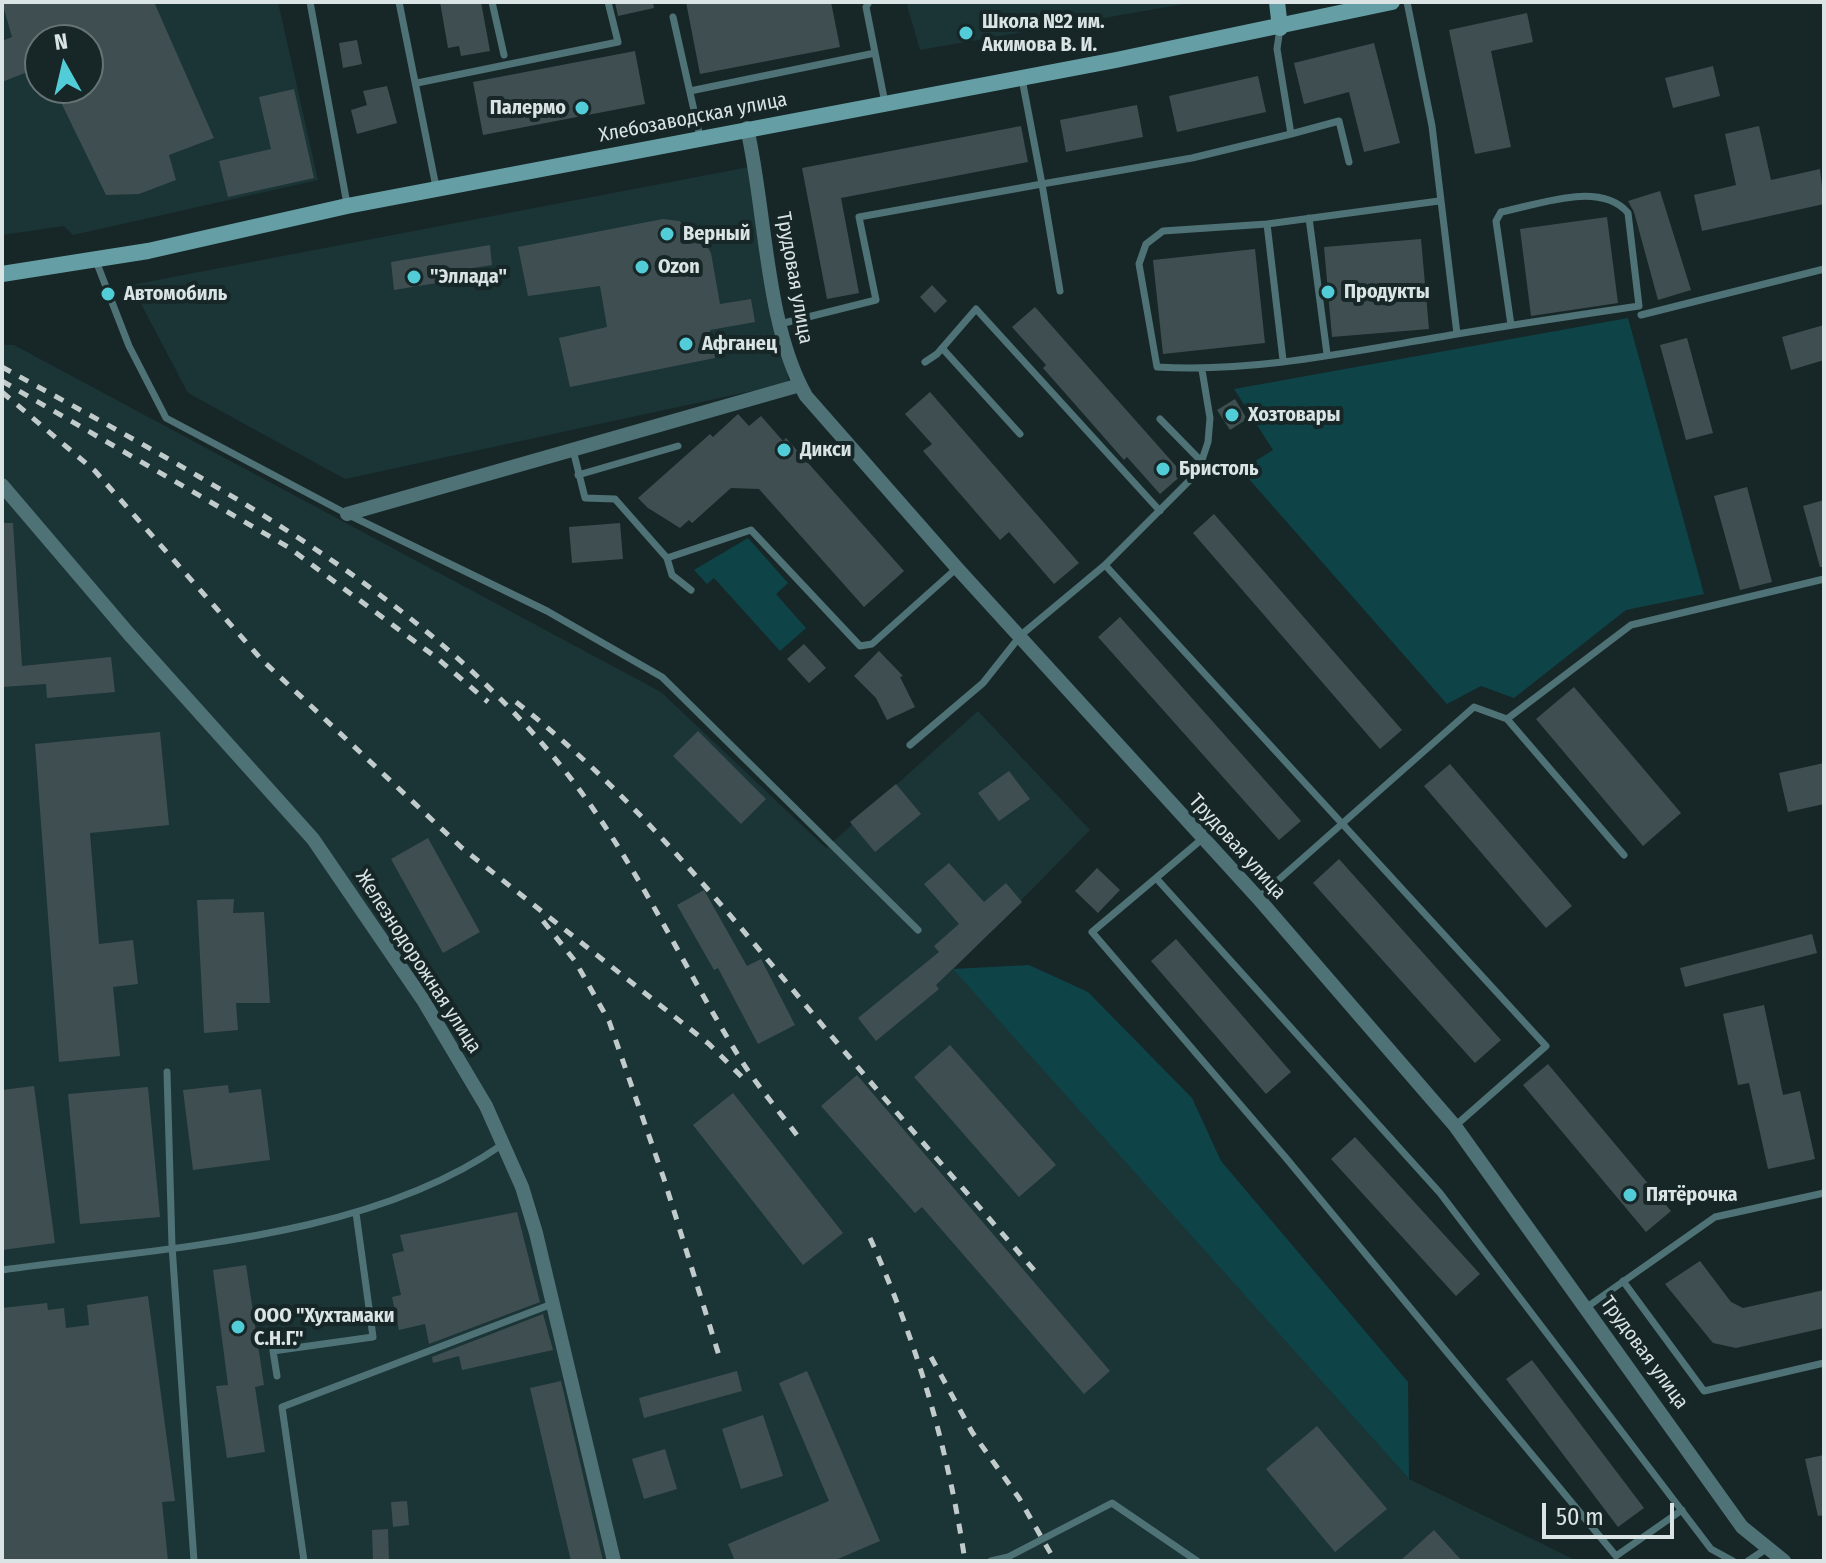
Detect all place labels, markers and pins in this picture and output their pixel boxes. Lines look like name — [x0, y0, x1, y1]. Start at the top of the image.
place label: Школа №2 им. Акимова В. И. — [982, 10, 1105, 57]
marker: Школа №2 им. Акимова В. И. — [957, 24, 975, 42]
place label: Палермо — [490, 96, 566, 120]
marker: Палермо — [573, 99, 591, 117]
place label: Верный — [683, 222, 750, 246]
marker: Верный — [658, 225, 676, 243]
place label: Ozon — [658, 255, 700, 279]
marker: Ozon — [633, 258, 651, 276]
place label: "Эллада" — [430, 265, 507, 289]
marker: "Эллада" — [405, 268, 423, 286]
place label: Продукты — [1344, 280, 1430, 304]
place label: Автомобиль — [124, 282, 227, 306]
marker: Продукты — [1319, 283, 1337, 301]
marker: Автомобиль — [99, 285, 117, 303]
place label: Афганец — [702, 332, 777, 356]
marker: Афганец — [677, 335, 695, 353]
place label: Хозтовары — [1248, 403, 1340, 427]
marker: Хозтовары — [1223, 406, 1241, 424]
place label: Дикси — [800, 438, 851, 462]
marker: Дикси — [775, 441, 793, 459]
place label: Бристоль — [1179, 457, 1258, 481]
marker: Бристоль — [1154, 460, 1172, 478]
place label: Пятёрочка — [1646, 1183, 1738, 1207]
marker: Пятёрочка — [1621, 1186, 1639, 1204]
place label: ООО "Хухтамаки С.Н.Г." — [254, 1304, 394, 1351]
marker: ООО "Хухтамаки С.Н.Г." — [229, 1318, 247, 1336]

